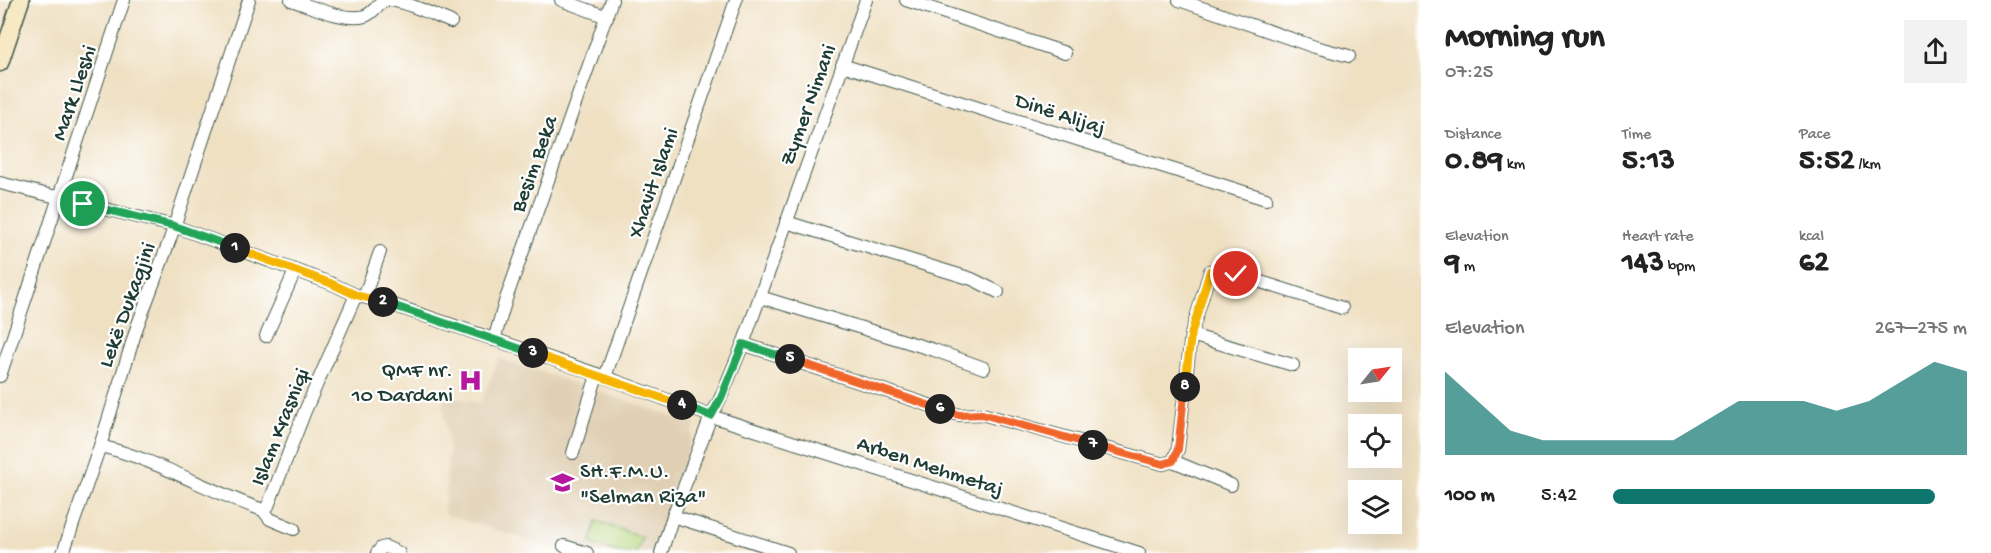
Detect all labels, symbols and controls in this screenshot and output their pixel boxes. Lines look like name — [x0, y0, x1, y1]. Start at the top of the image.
text: Morning run — [1445, 20, 1605, 58]
button: share — [1904, 20, 1967, 83]
street label: Zymer Nimani — [776, 41, 844, 170]
street label: Mark Lleshi — [47, 42, 104, 144]
text: 07:25 — [1445, 62, 1493, 85]
street label: Dinë Alijaj — [1009, 88, 1108, 143]
street label: Besim Beka — [506, 112, 565, 217]
street label: Xhavit Islami — [623, 125, 686, 243]
text: Distance — [1445, 126, 1502, 145]
text: Time — [1622, 126, 1651, 145]
text: Pace — [1799, 126, 1830, 145]
text: 0.89 — [1445, 145, 1503, 180]
text: 5:13 — [1622, 145, 1675, 180]
text: 5:52 — [1799, 145, 1855, 180]
text: km — [1503, 156, 1525, 175]
text: /km — [1855, 156, 1881, 175]
pin — [57, 178, 108, 229]
icon: arrive — [66, 187, 99, 220]
text: Elevation — [1445, 228, 1509, 247]
text: Heart rate — [1622, 228, 1694, 247]
text: kcal — [1799, 228, 1824, 247]
pin: 1 — [220, 233, 250, 263]
text: 1 — [232, 238, 238, 257]
street label: Lekë Dukagjini — [94, 239, 163, 372]
text: 9 — [1445, 247, 1460, 282]
text: 143 — [1622, 247, 1664, 282]
text: 62 — [1799, 247, 1829, 282]
pin — [1210, 248, 1261, 299]
icon: check — [1219, 257, 1252, 290]
text: m — [1460, 258, 1475, 277]
text: bpm — [1664, 258, 1695, 277]
pin: 2 — [368, 287, 398, 317]
text: 2 — [379, 292, 387, 311]
text: Elevation — [1445, 318, 1525, 341]
text: 267–275 m — [1875, 318, 1967, 341]
pin: 3 — [518, 338, 548, 368]
text: 3 — [529, 343, 537, 362]
pin: 5 — [775, 344, 805, 374]
north arrow — [1348, 348, 1402, 402]
map controls — [1348, 348, 1402, 534]
text: 5 — [786, 349, 794, 368]
place label: QMF nr. 10 Dardani — [351, 359, 453, 410]
street label: Islam Krasniqi — [246, 365, 317, 490]
hospital icon: QMF nr. 10 Dardani — [458, 368, 484, 394]
pin: 8 — [1170, 372, 1200, 402]
text: 8 — [1181, 377, 1189, 396]
pin: 4 — [667, 390, 697, 420]
pin: 6 — [925, 394, 955, 424]
text: 4 — [678, 395, 686, 414]
text: 6 — [936, 399, 944, 418]
button: locate — [1348, 414, 1402, 468]
pin: 7 — [1078, 430, 1108, 460]
street label: Arben Mehmetaj — [853, 432, 1006, 504]
text: 7 — [1089, 435, 1097, 454]
place label: SH.F.M.U. "Selman Riza" — [580, 460, 706, 511]
school or university icon: SH.F.M.U. "Selman Riza" — [549, 469, 575, 495]
button: layers — [1348, 480, 1402, 534]
text: 100 m — [1445, 485, 1495, 508]
text: 5:42 — [1541, 485, 1577, 508]

